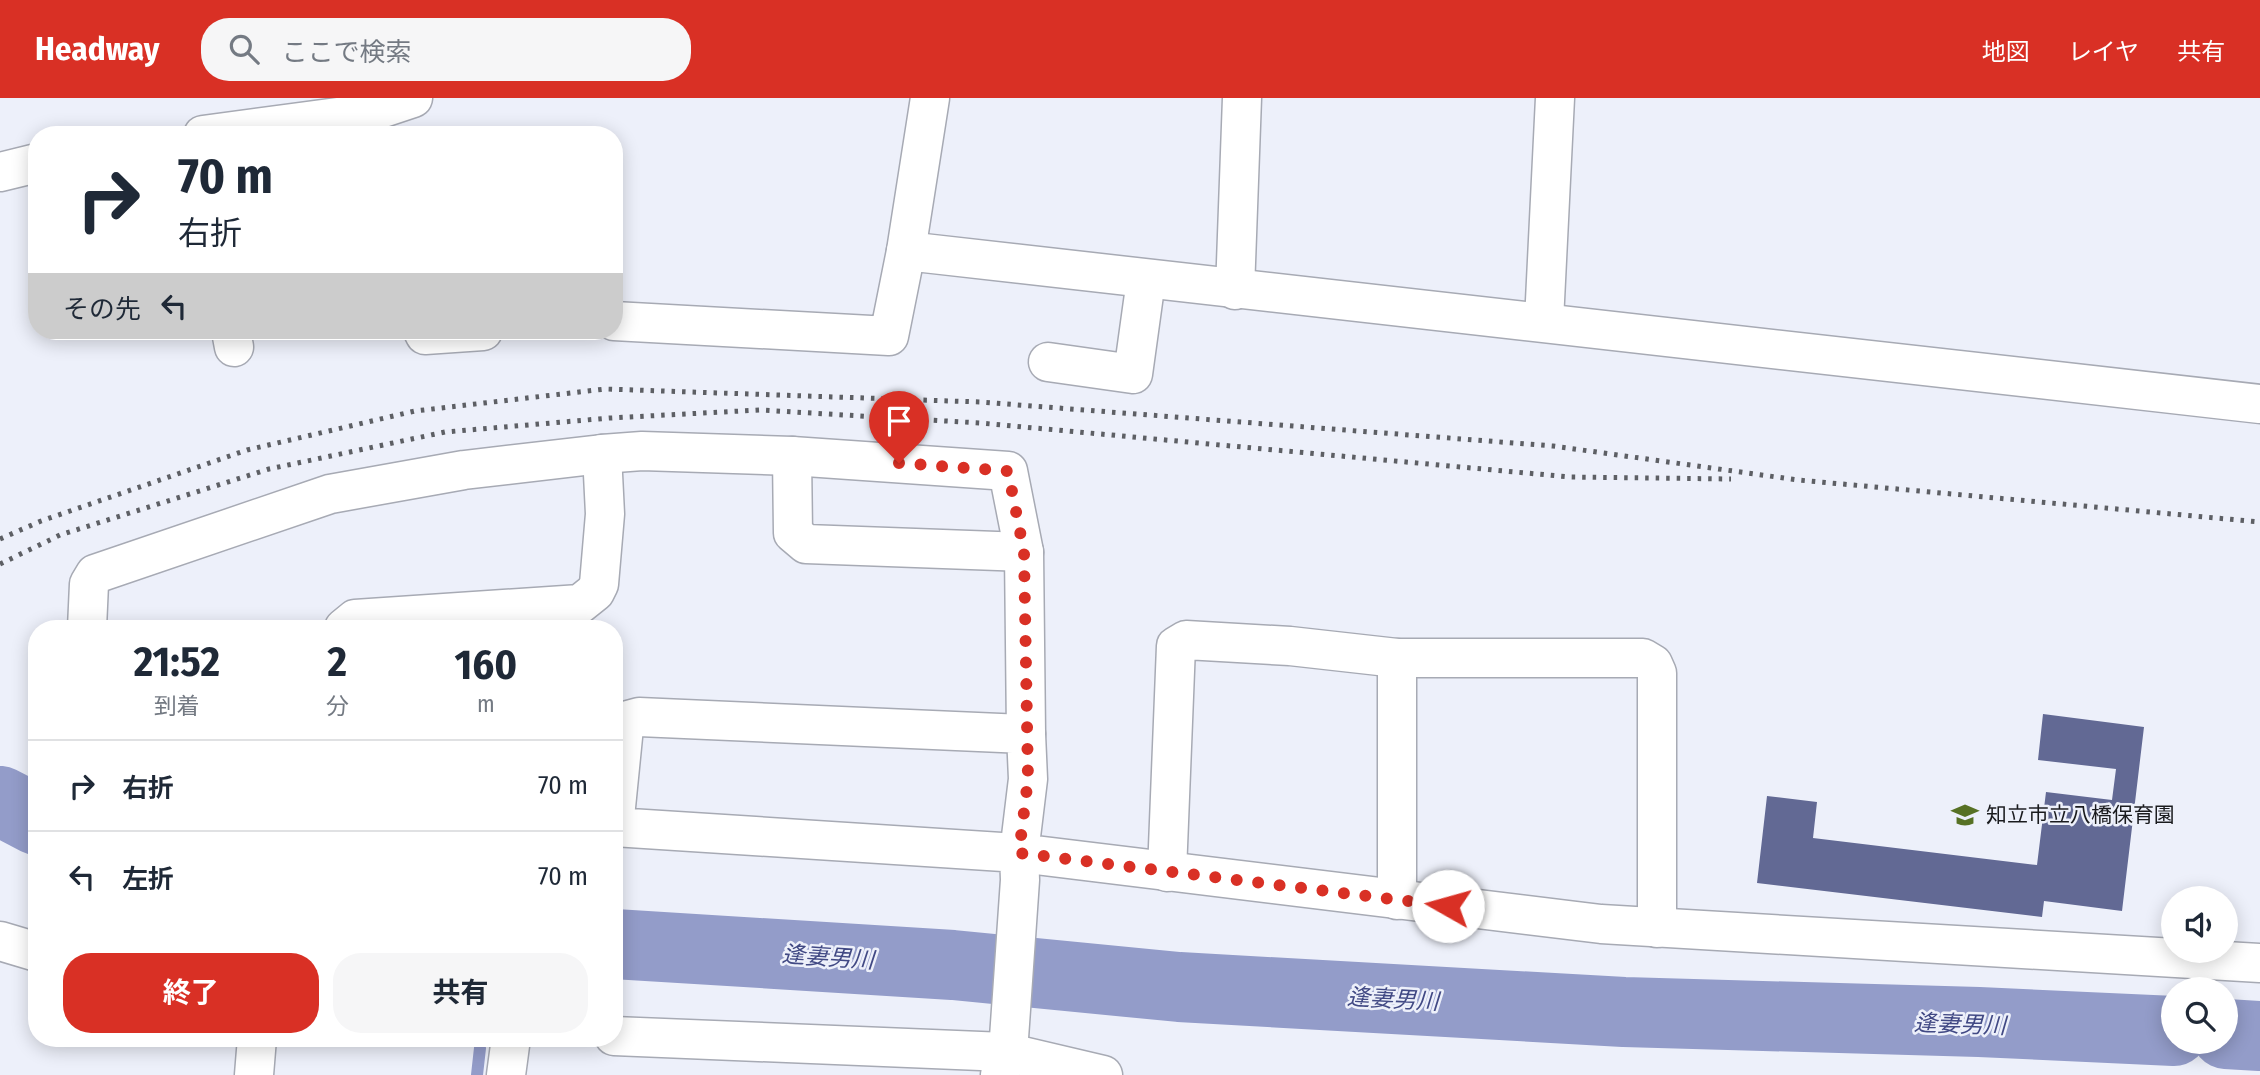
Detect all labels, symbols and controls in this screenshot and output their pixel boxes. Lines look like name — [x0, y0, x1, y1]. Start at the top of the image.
search box — [201, 18, 691, 81]
text: Headway — [35, 29, 159, 69]
icon: search — [225, 30, 263, 68]
text: ここで検索 — [281, 37, 412, 68]
text: 地図 — [1982, 38, 2030, 66]
text: レイヤ — [2068, 38, 2139, 66]
text: 共有 — [2177, 38, 2225, 66]
text: 70 m — [178, 147, 273, 206]
icon: right — [63, 154, 154, 245]
text: 右折 — [178, 214, 242, 252]
icon: left — [155, 287, 193, 325]
text: その先 — [63, 294, 141, 325]
pin — [869, 391, 929, 463]
icon: arrive — [880, 402, 918, 440]
text: 21:52 — [134, 637, 220, 687]
text: 2 — [327, 637, 347, 687]
text: 160 — [454, 640, 517, 690]
text: m — [477, 690, 495, 718]
text: 到着 — [154, 692, 200, 720]
text: 分 — [326, 692, 349, 720]
icon: right — [63, 767, 101, 805]
text: 70 m — [538, 770, 588, 801]
text: 右折 — [122, 773, 174, 804]
school or university icon: 知立市立八橋保育園 — [1950, 800, 1980, 830]
place label: 知立市立八橋保育園 — [1986, 802, 2175, 828]
icon: left — [63, 858, 101, 896]
text: 70 m — [538, 861, 588, 892]
text: 左折 — [122, 864, 174, 895]
position arrow — [1411, 869, 1485, 943]
map controls — [2161, 886, 2238, 1054]
button: sound — [2161, 886, 2238, 963]
water label: 逢妻男川 — [781, 940, 878, 974]
button: 終了 — [63, 953, 319, 1033]
button: 共有 — [333, 953, 588, 1033]
button: search — [2161, 977, 2238, 1054]
water label: 逢妻男川 — [1346, 983, 1443, 1016]
water label: 逢妻男川 — [1914, 1008, 2009, 1040]

